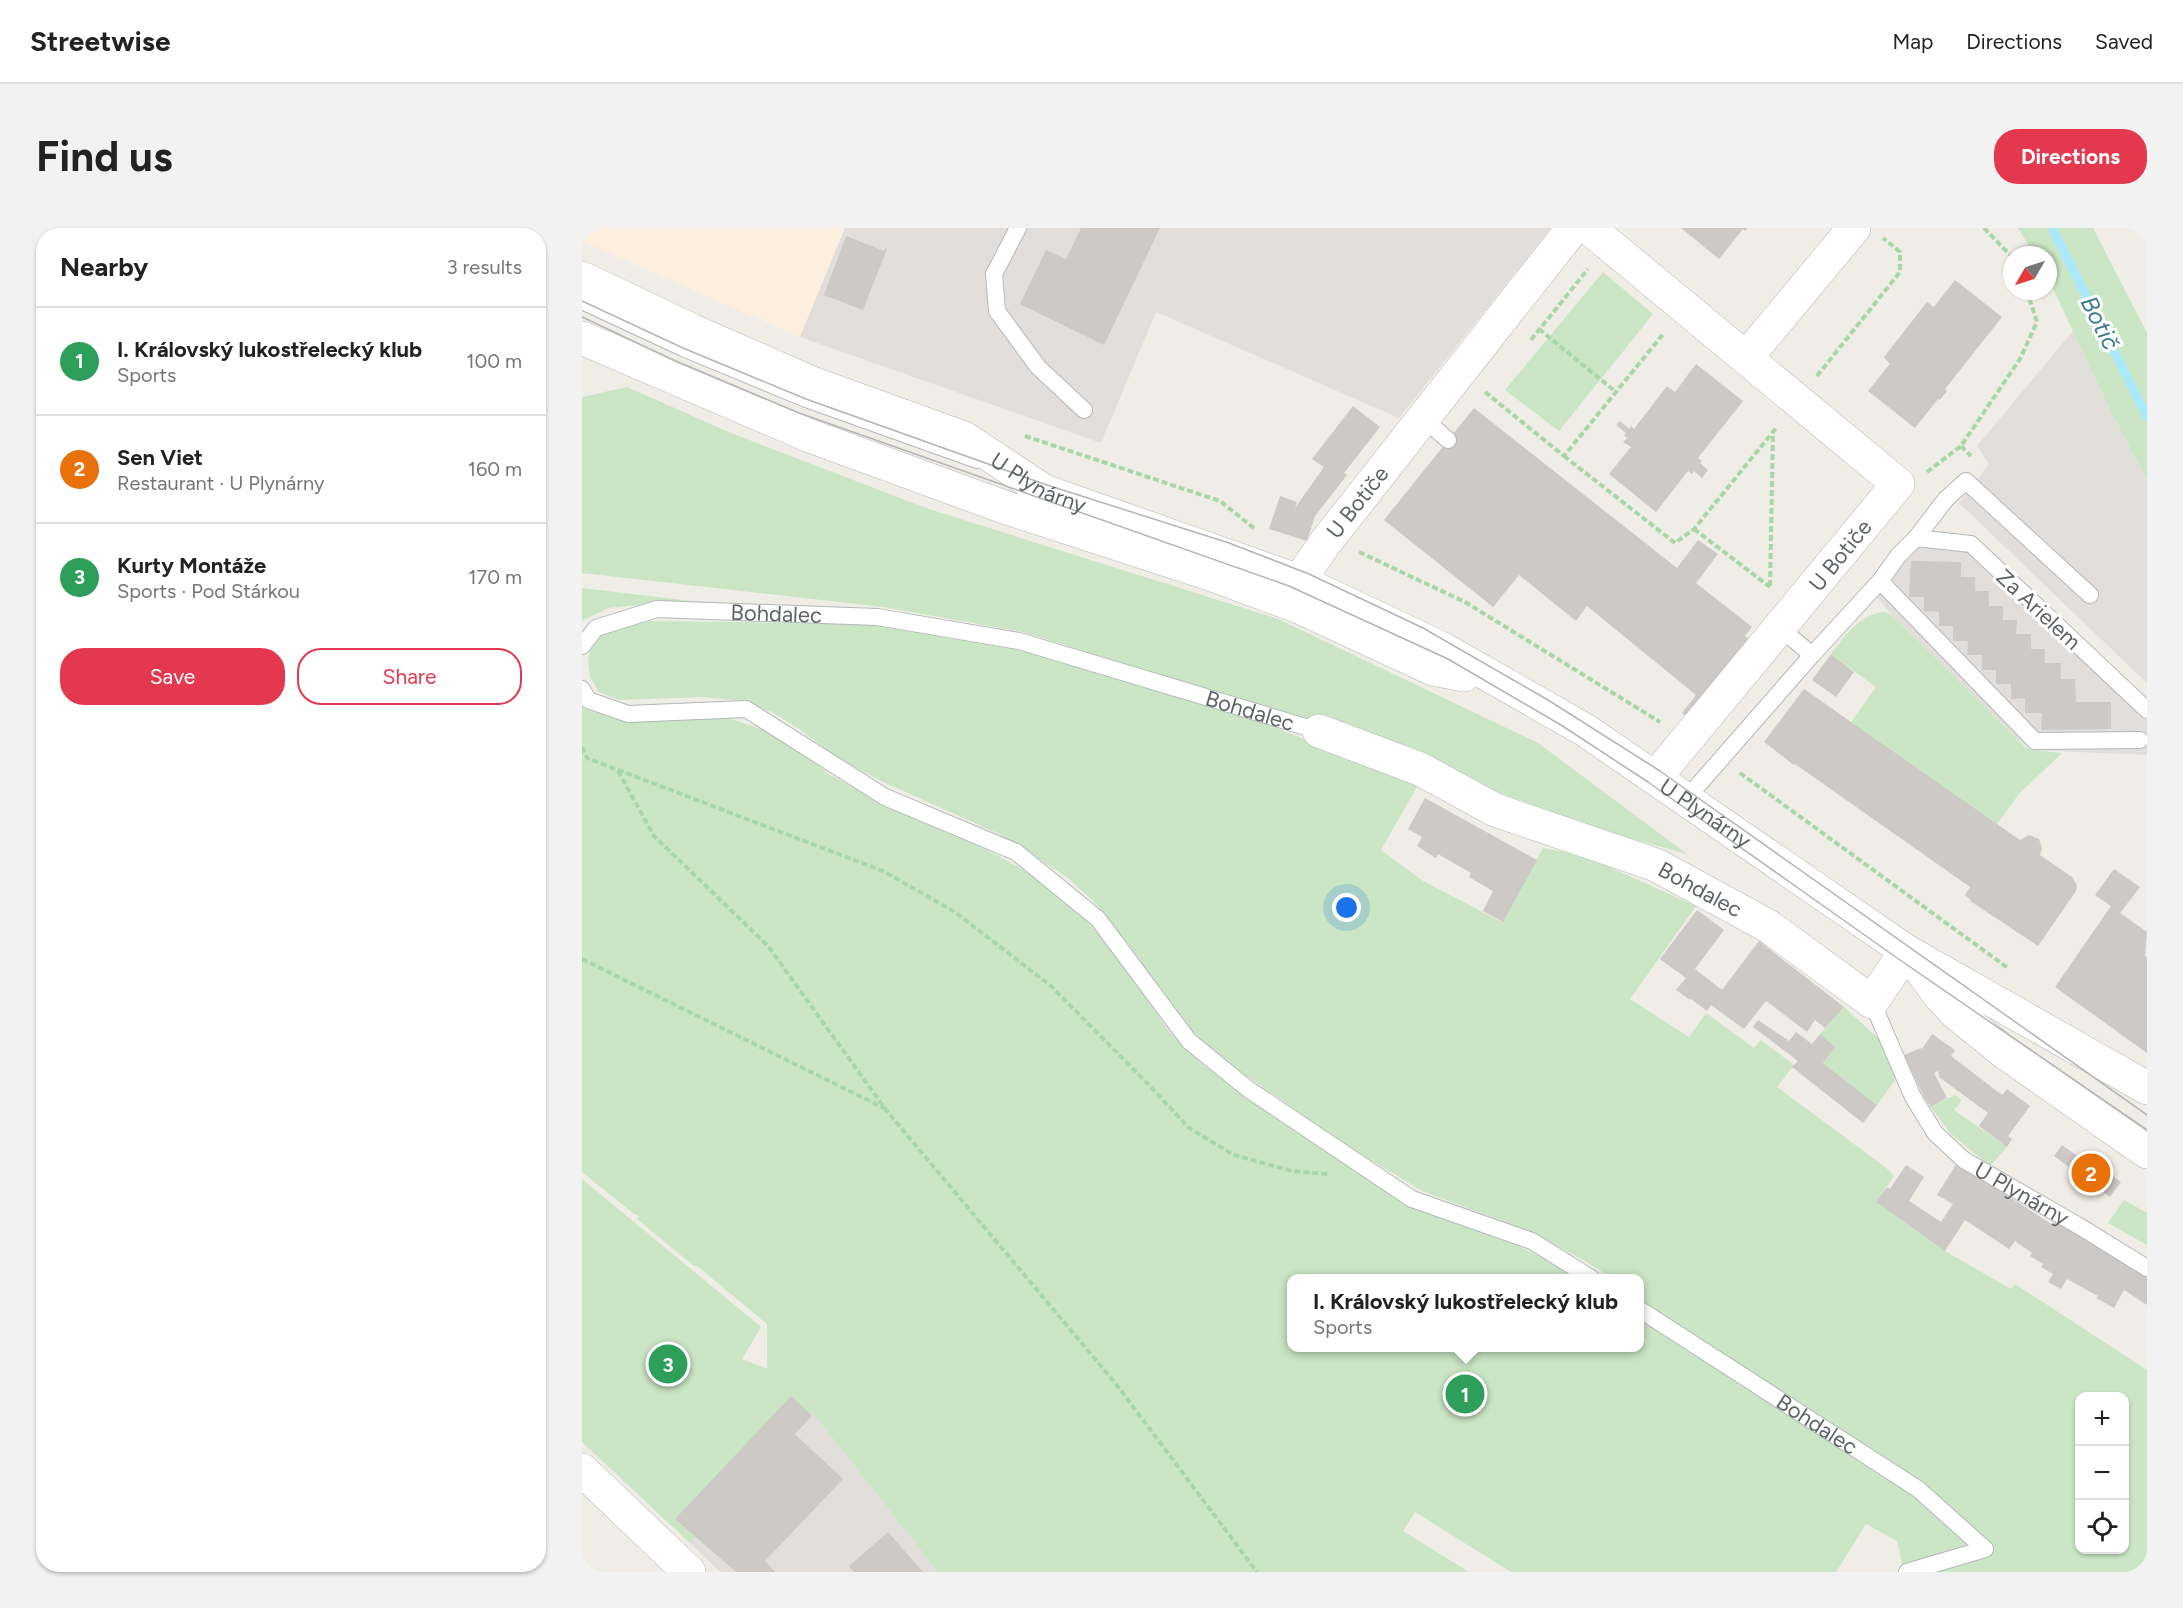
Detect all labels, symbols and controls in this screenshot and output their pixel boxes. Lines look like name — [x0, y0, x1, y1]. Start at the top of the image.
text: Streetwise — [30, 24, 170, 58]
text: Map — [1892, 29, 1933, 54]
text: Directions — [1966, 29, 2062, 54]
text: Saved — [2095, 29, 2153, 54]
button: Directions — [1994, 129, 2147, 184]
text: Find us — [36, 131, 173, 182]
north arrow — [2003, 246, 2057, 300]
text: Nearby — [60, 251, 148, 283]
text: 3 results — [447, 255, 522, 279]
water label: Botič — [2075, 291, 2126, 355]
text: I. Královský lukostřelecký klub — [117, 336, 422, 363]
text: 1 — [75, 349, 84, 373]
text: 100 m — [466, 349, 522, 373]
text: Sports — [117, 363, 176, 387]
text: Sen Viet — [117, 444, 203, 471]
street label: U Plynárny — [986, 447, 1090, 519]
text: 2 — [74, 457, 85, 481]
text: 160 m — [468, 457, 522, 481]
street label: U Botiče — [1321, 461, 1394, 544]
text: Restaurant · U Plynárny — [117, 471, 324, 495]
street label: U Botiče — [1803, 514, 1877, 597]
text: Kurty Montáže — [117, 552, 266, 579]
street label: Za Arielem — [1991, 563, 2087, 655]
text: 3 — [74, 565, 85, 589]
text: 170 m — [468, 565, 522, 589]
text: Sports · Pod Stárkou — [117, 579, 300, 603]
street label: Bohdalec — [730, 599, 822, 629]
button: Save — [60, 648, 285, 705]
button: Share — [297, 648, 522, 705]
street label: Bohdalec — [1202, 685, 1298, 737]
street label: U Plynárny — [1654, 773, 1756, 854]
street label: Bohdalec — [1653, 856, 1747, 923]
your location — [1332, 893, 1361, 922]
pin: 2 — [2072, 1150, 2110, 1196]
street label: U Plynárny — [1969, 1156, 2074, 1232]
popup — [1287, 1274, 1644, 1352]
text: I. Královský lukostřelecký klub — [1313, 1288, 1618, 1315]
text: Sports — [1313, 1315, 1372, 1339]
pin: 3 — [648, 1342, 688, 1386]
pin: 1 — [1446, 1372, 1484, 1416]
street label: Bohdalec — [1771, 1388, 1863, 1461]
map controls — [2075, 1392, 2129, 1554]
button: + — [2075, 1392, 2129, 1446]
button: − — [2075, 1446, 2129, 1500]
button: locate — [2075, 1500, 2129, 1554]

